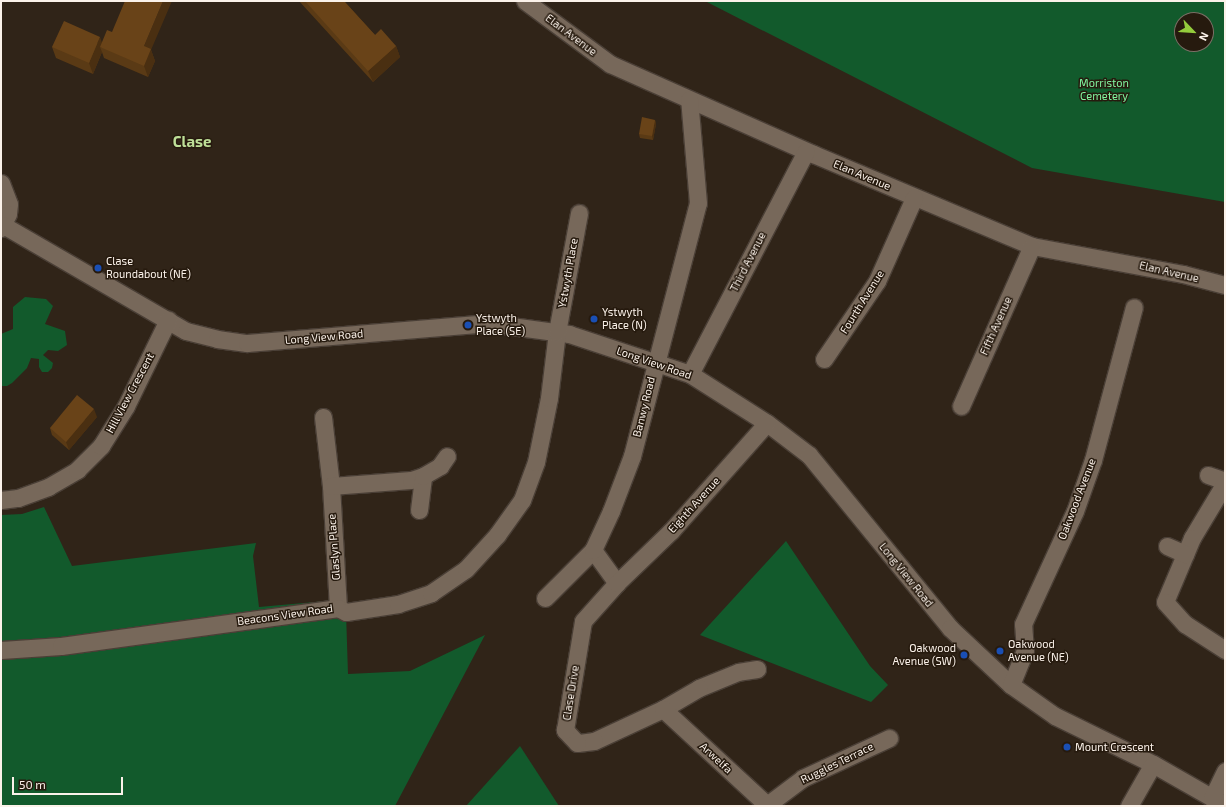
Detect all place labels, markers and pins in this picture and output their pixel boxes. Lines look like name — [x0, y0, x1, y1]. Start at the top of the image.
place label: Clase Roundabout (NE) — [106, 255, 191, 281]
marker: Clase Roundabout (NE) — [93, 263, 103, 273]
place label: Ystwyth Place (N) — [602, 306, 647, 332]
place label: Ystwyth Place (SE) — [476, 312, 525, 338]
marker: Ystwyth Place (N) — [589, 314, 599, 324]
marker: Ystwyth Place (SE) — [463, 320, 473, 330]
place label: Oakwood Avenue (NE) — [1008, 638, 1069, 664]
place label: Oakwood Avenue (SW) — [892, 642, 956, 668]
marker: Oakwood Avenue (NE) — [995, 646, 1005, 656]
marker: Oakwood Avenue (SW) — [959, 650, 969, 660]
place label: Mount Crescent — [1075, 740, 1154, 754]
marker: Mount Crescent — [1062, 742, 1072, 752]

